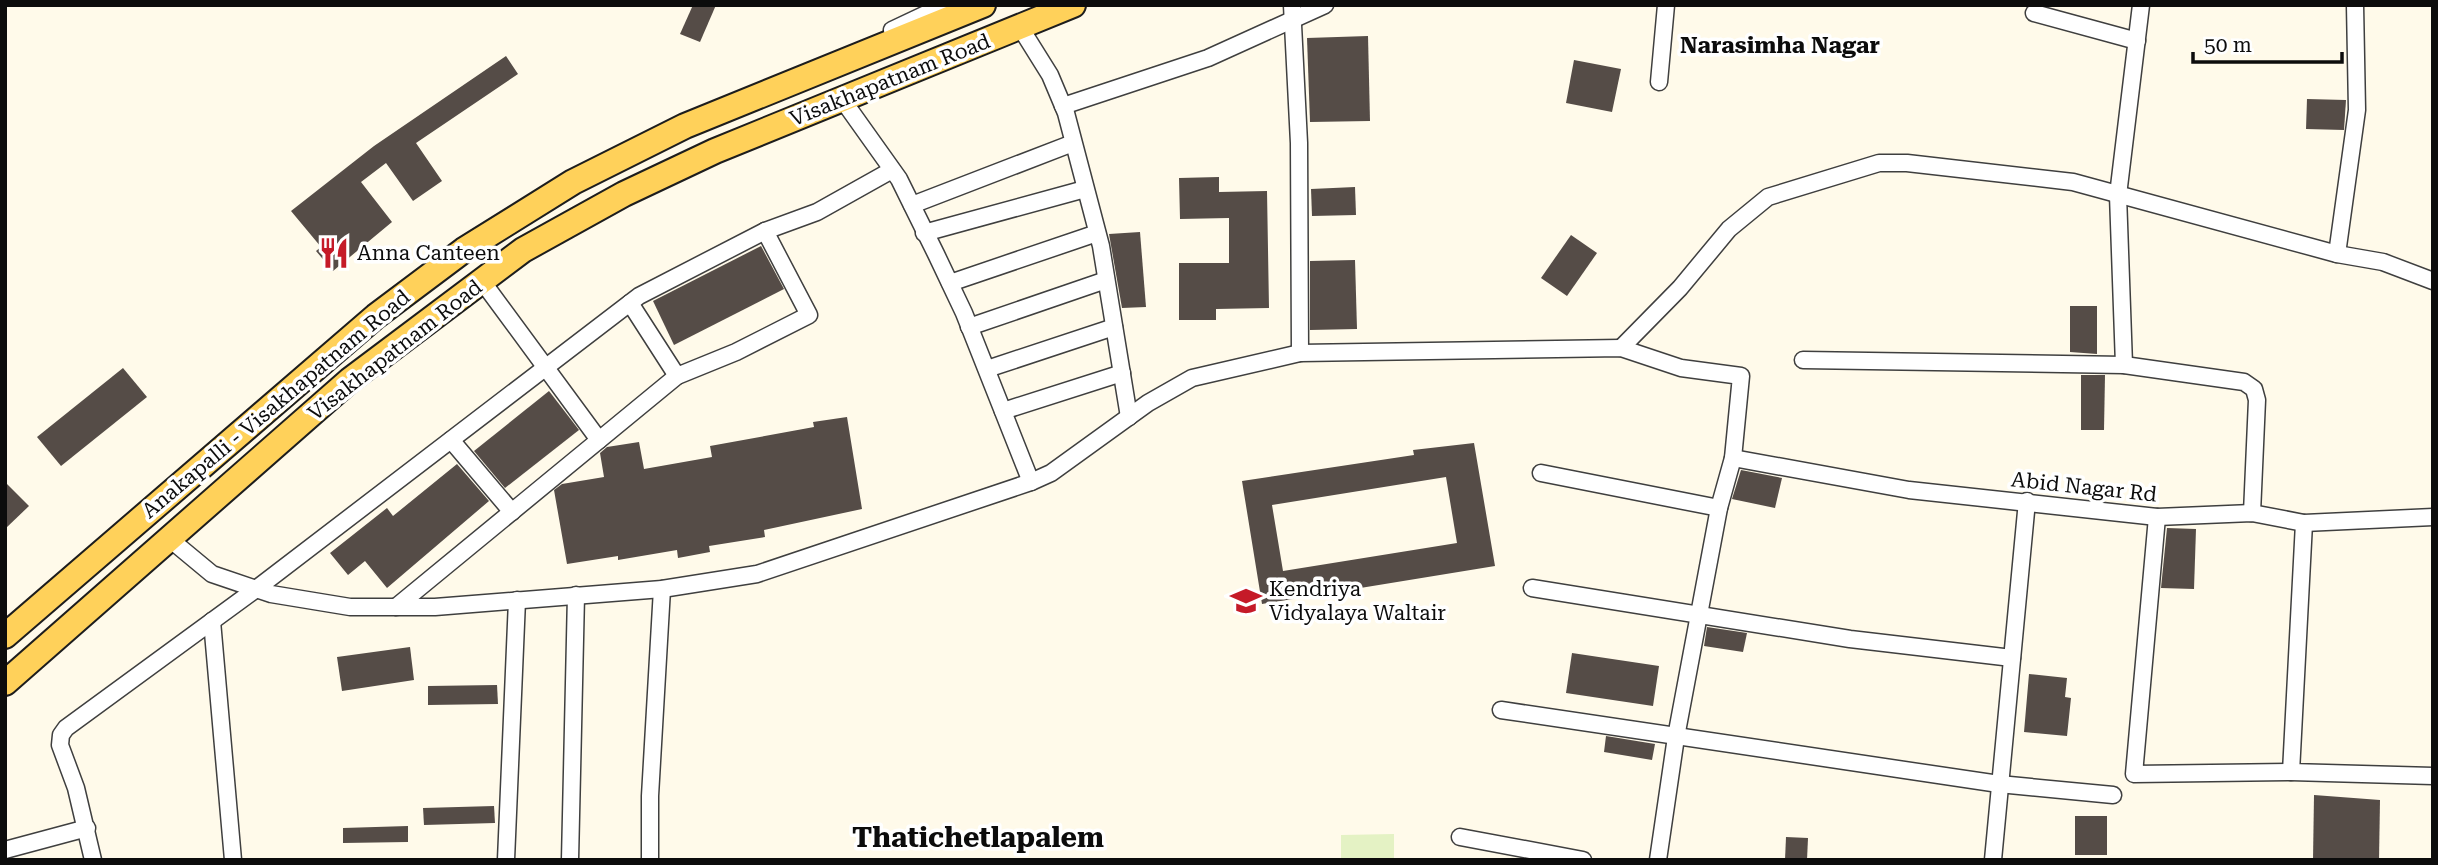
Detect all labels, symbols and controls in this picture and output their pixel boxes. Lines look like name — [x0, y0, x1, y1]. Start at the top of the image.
scale bar — [2193, 21, 2342, 65]
street label: Visakhapatnam Road — [786, 29, 994, 131]
district label: Narasimha Nagar — [1680, 32, 1880, 59]
text: 50 m — [2204, 33, 2252, 57]
restaurant icon: Anna Canteen — [317, 236, 351, 270]
place label: Anna Canteen — [357, 241, 500, 265]
street label: Visakhapatnam Road — [303, 274, 487, 425]
street label: Anakapalli - Visakhapatnam Road — [137, 285, 415, 523]
street label: Abid Nagar Rd — [2010, 467, 2159, 507]
place label: Kendriya Vidyalaya Waltair — [1269, 577, 1446, 625]
school or university icon: Kendriya Vidyalaya Waltair — [1229, 584, 1263, 618]
district label: Thatichetlapalem — [852, 821, 1104, 854]

